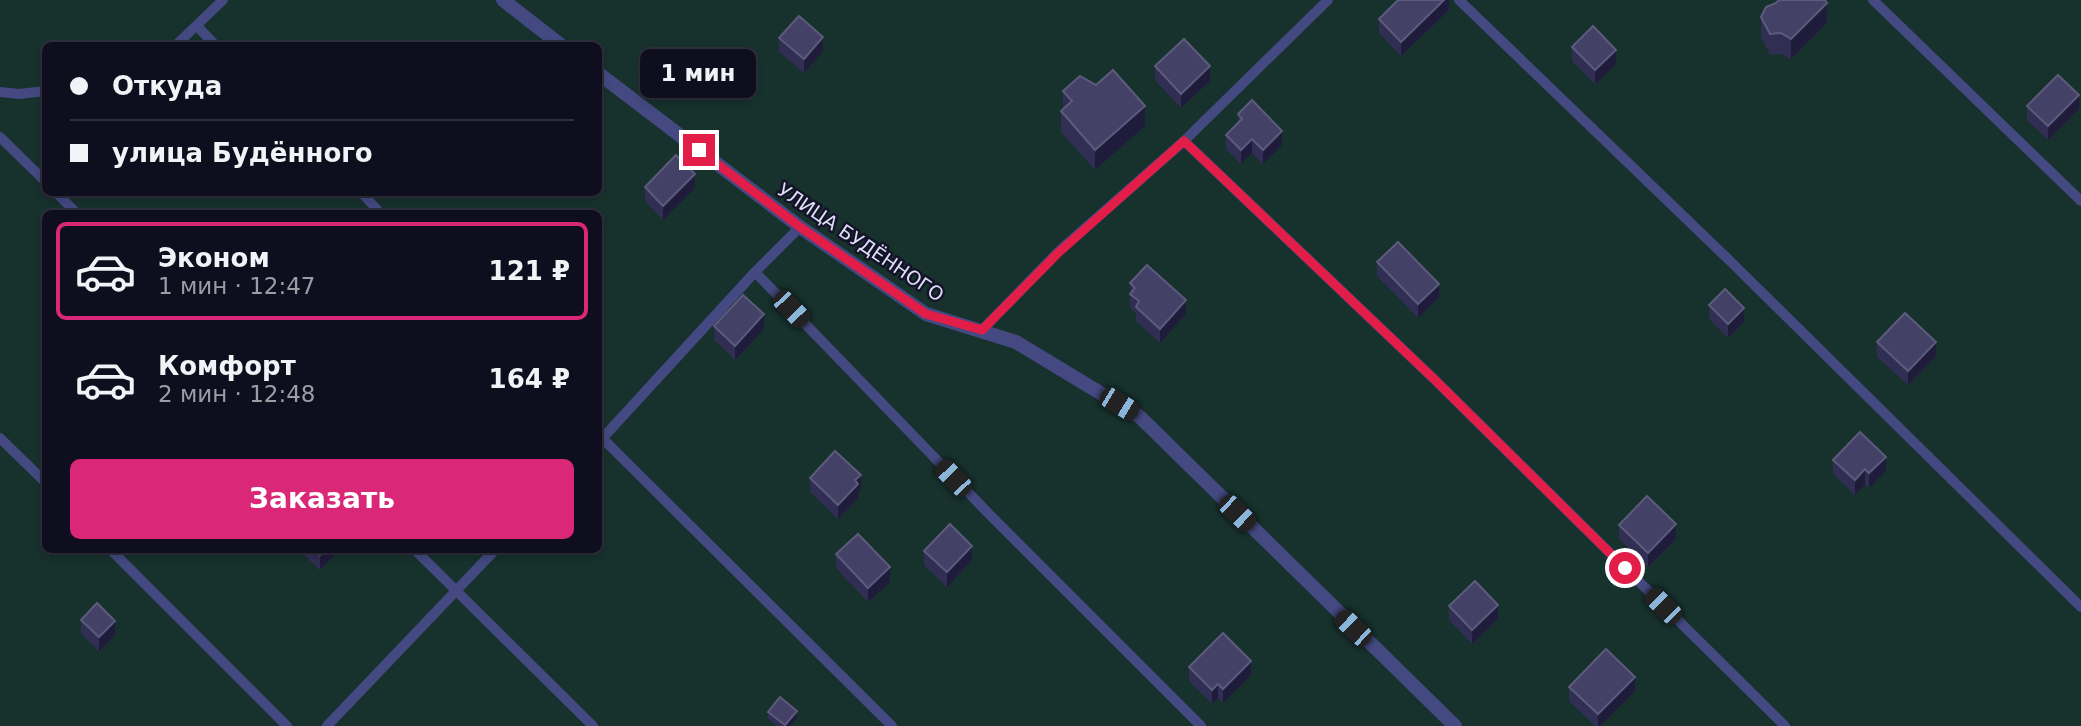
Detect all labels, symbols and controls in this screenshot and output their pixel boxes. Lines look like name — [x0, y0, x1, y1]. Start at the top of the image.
callout: 1 мин — [641, 48, 757, 97]
text: 1 мин — [661, 60, 735, 86]
text: Откуда — [112, 71, 222, 101]
route end — [683, 134, 715, 166]
text: улица Будённого — [112, 138, 373, 168]
street label: УЛИЦА БУДЁННОГО — [774, 178, 948, 306]
icon: car — [74, 240, 137, 303]
text: Эконом — [158, 243, 270, 273]
text: 121 ₽ — [489, 256, 570, 286]
text: 1 мин · 12:47 — [158, 273, 316, 299]
car — [769, 287, 814, 331]
icon: car — [74, 348, 137, 411]
text: Комфорт — [158, 351, 296, 381]
text: 164 ₽ — [489, 364, 570, 394]
text: 2 мин · 12:48 — [158, 381, 316, 407]
car — [1096, 384, 1143, 424]
car — [931, 456, 976, 500]
button: Заказать — [70, 459, 574, 539]
car — [1215, 491, 1260, 535]
route start — [1609, 552, 1641, 584]
car — [1641, 584, 1686, 628]
car — [1331, 606, 1376, 650]

